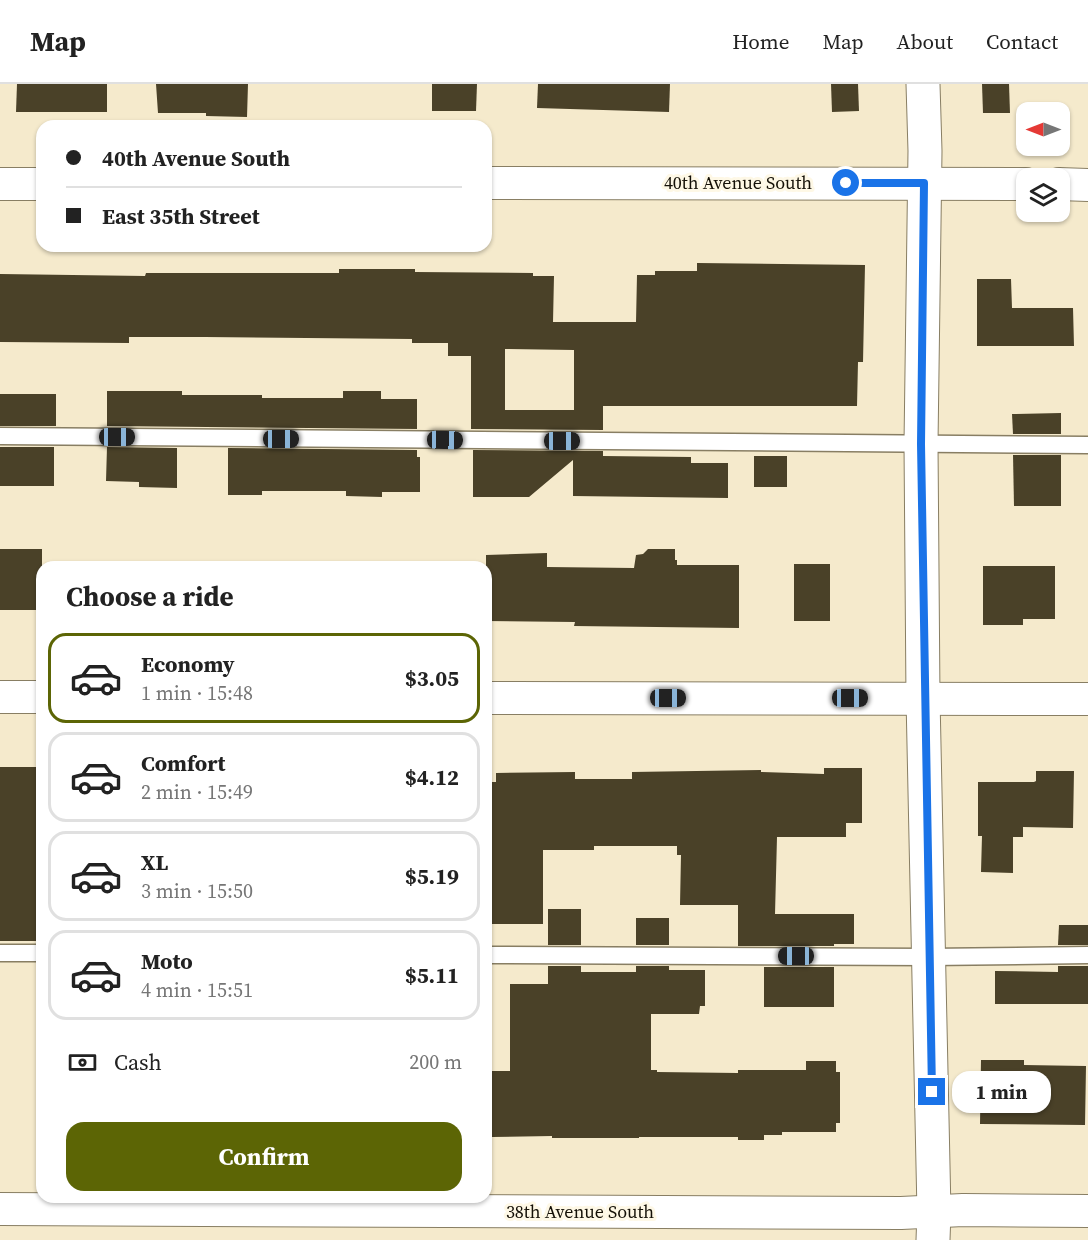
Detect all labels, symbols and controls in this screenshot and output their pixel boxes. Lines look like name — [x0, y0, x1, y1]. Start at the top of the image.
text: Map — [30, 22, 86, 60]
text: Home — [732, 27, 790, 56]
text: Map — [823, 27, 864, 56]
text: About — [897, 27, 953, 56]
text: Contact — [986, 27, 1058, 56]
north arrow — [1016, 102, 1070, 156]
map controls — [1016, 102, 1070, 222]
text: 40th Avenue South — [102, 143, 290, 173]
button: layers — [1016, 168, 1070, 222]
route start — [832, 169, 859, 196]
street label: 40th Avenue South — [664, 170, 812, 195]
text: East 35th Street — [102, 201, 260, 231]
car — [99, 428, 135, 446]
car — [263, 430, 299, 448]
car — [427, 431, 463, 449]
car — [544, 432, 580, 450]
text: Choose a ride — [66, 578, 234, 615]
text: Economy — [141, 649, 235, 679]
icon: car — [69, 651, 123, 705]
text: $3.05 — [405, 663, 459, 693]
text: 1 min · 15:48 — [141, 679, 253, 707]
car — [650, 689, 686, 707]
car — [832, 689, 868, 707]
text: Comfort — [141, 748, 225, 778]
icon: car — [69, 750, 123, 804]
text: $4.12 — [405, 762, 459, 792]
text: 2 min · 15:49 — [141, 778, 253, 806]
text: XL — [141, 847, 168, 877]
icon: car — [69, 849, 123, 903]
text: $5.19 — [405, 861, 459, 891]
text: 3 min · 15:50 — [141, 877, 253, 905]
text: Moto — [141, 946, 193, 976]
car — [778, 947, 814, 965]
icon: car — [69, 948, 123, 1002]
text: $5.11 — [405, 960, 459, 990]
text: 4 min · 15:51 — [141, 976, 253, 1004]
icon: cash — [66, 1046, 99, 1079]
text: Cash — [114, 1047, 162, 1077]
text: 200 m — [409, 1048, 462, 1076]
callout: 1 min — [953, 1071, 1052, 1113]
route end — [918, 1078, 945, 1105]
text: 1 min — [976, 1078, 1027, 1106]
button: Confirm — [66, 1122, 462, 1191]
street label: 38th Avenue South — [506, 1199, 654, 1224]

